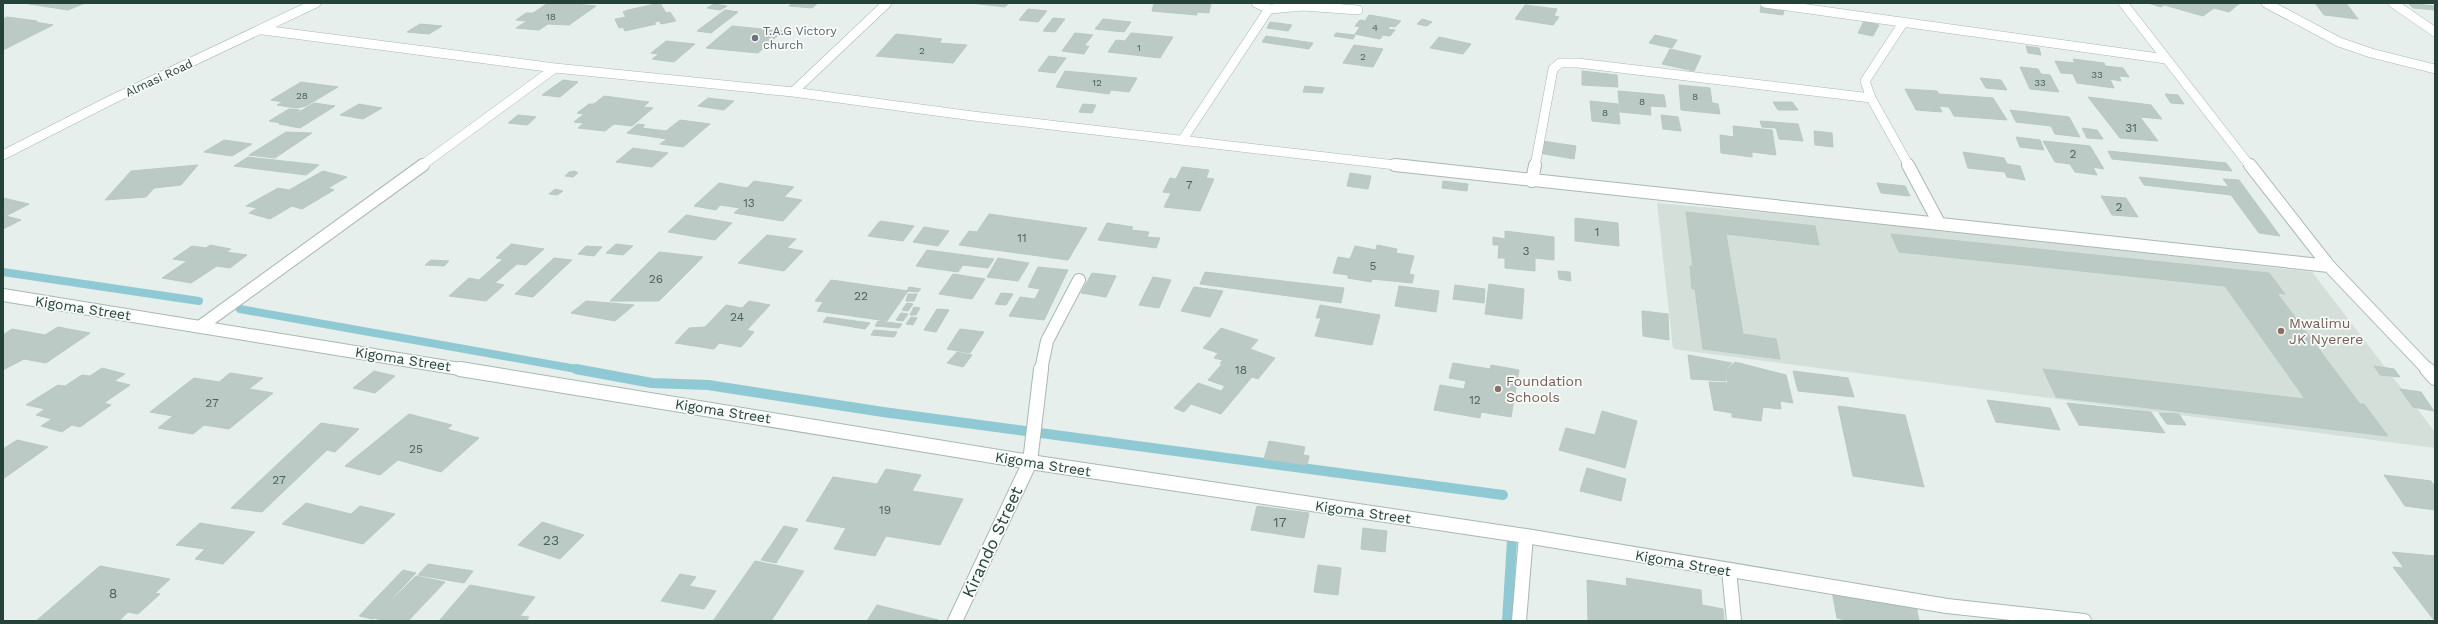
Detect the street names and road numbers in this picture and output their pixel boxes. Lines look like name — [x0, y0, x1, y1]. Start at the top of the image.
street label: Almasi Road — [123, 56, 195, 100]
street label: Kigoma Street — [34, 293, 132, 323]
street label: Kigoma Street — [354, 344, 452, 374]
street label: Kigoma Street — [674, 396, 772, 426]
street label: Kigoma Street — [994, 449, 1092, 479]
street label: Kirando Street — [958, 483, 1026, 601]
street label: Kigoma Street — [1314, 497, 1412, 527]
street label: Kigoma Street — [1634, 547, 1732, 579]

